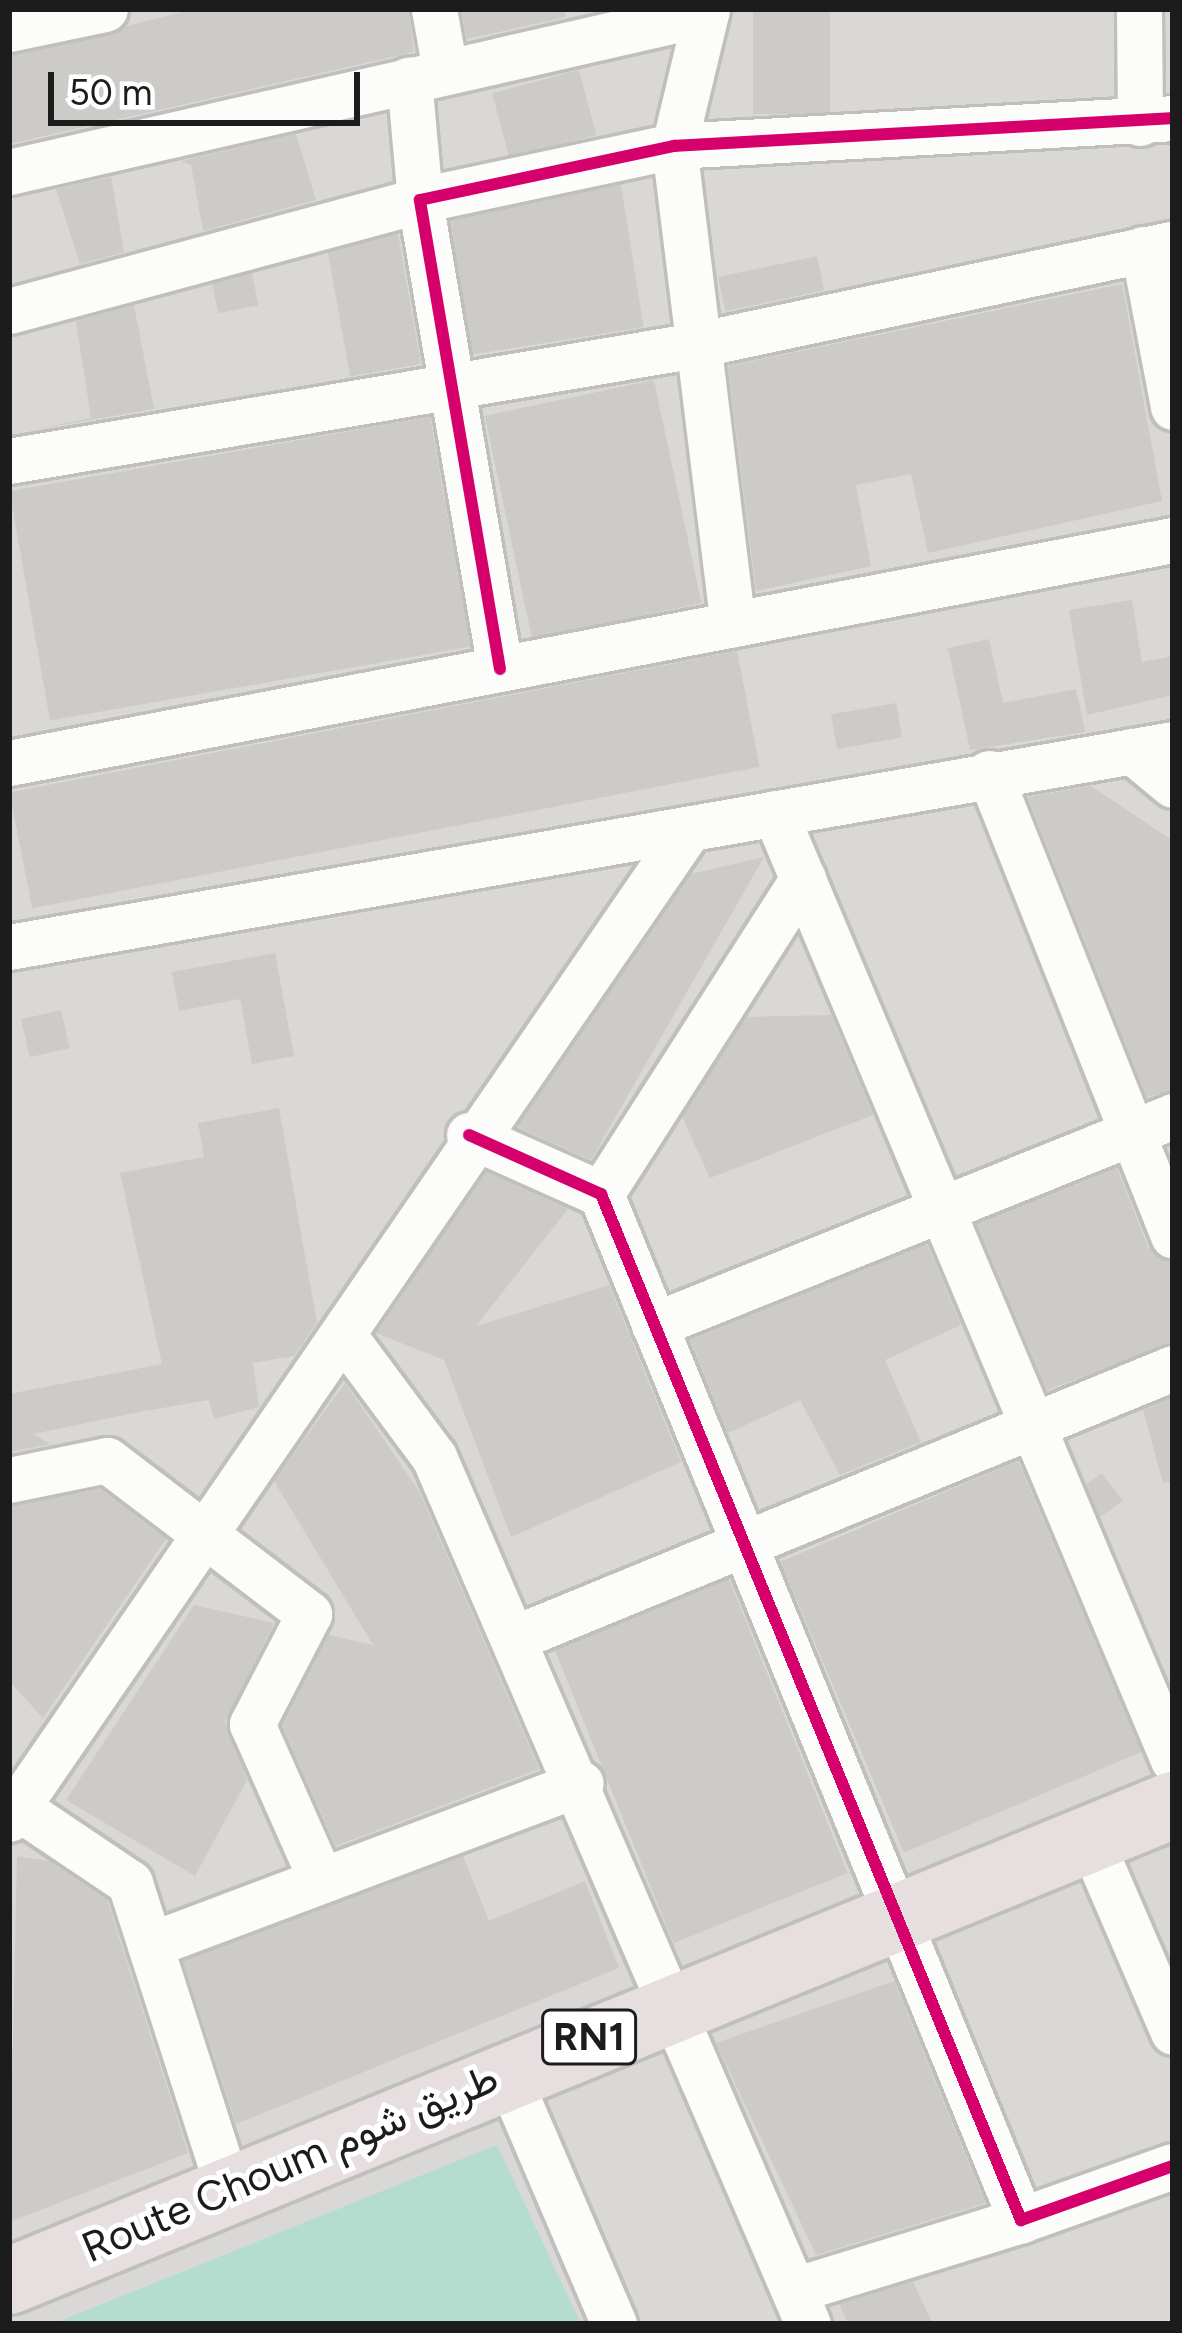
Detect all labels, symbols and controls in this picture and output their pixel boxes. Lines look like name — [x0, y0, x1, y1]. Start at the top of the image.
scale bar — [54, 48, 366, 122]
text: 50 m — [69, 71, 152, 114]
road number: RN1 — [541, 2004, 637, 2070]
street label: Route Choum طريق شوم — [74, 2052, 506, 2274]

